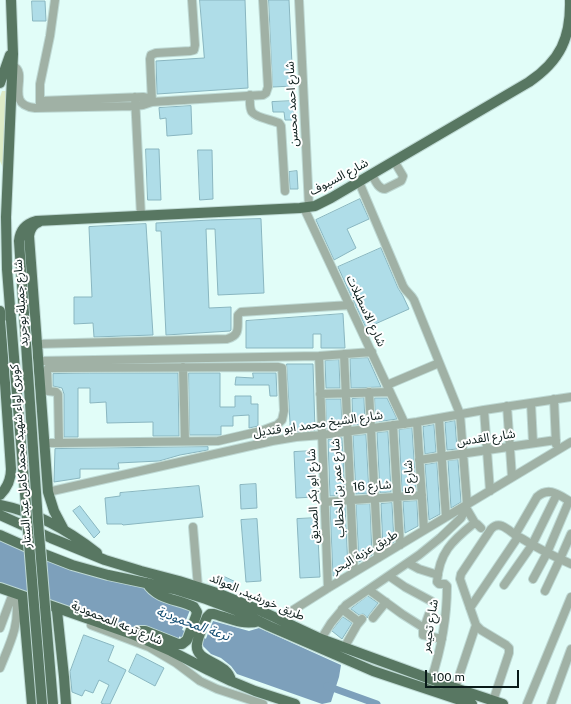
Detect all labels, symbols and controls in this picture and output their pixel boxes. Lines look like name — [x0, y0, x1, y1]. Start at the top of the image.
street label: شارع احمد محسن — [283, 61, 301, 147]
street label: شارع السيوف — [307, 156, 371, 198]
street label: شارع جميلة بوحريد — [11, 259, 31, 347]
street label: شارع الاسطبلات — [343, 273, 389, 349]
street label: كوبرى لواء شهيد محمد كامل عبد الستار — [7, 364, 35, 548]
street label: شارع الشيخ محمد ابو قنديل — [252, 408, 384, 440]
street label: شارع القدس — [456, 427, 516, 449]
street label: شارع عمر بن الخطاب — [328, 438, 348, 538]
street label: شارع ابو بكر الصديق — [304, 448, 322, 544]
street label: شارع 5 — [401, 460, 417, 494]
street label: شارع 16 — [352, 477, 392, 495]
street label: طريق عزبة البحر — [330, 527, 400, 577]
street label: طريق خورشيد, العوائد — [207, 570, 307, 624]
street label: شارع ترعه المحمودية — [69, 598, 165, 648]
street label: شارع تحيمر — [419, 598, 441, 654]
water label: ترعة المحمودية — [154, 603, 232, 645]
scale bar — [427, 662, 521, 688]
text: 100 m — [432, 670, 465, 684]

